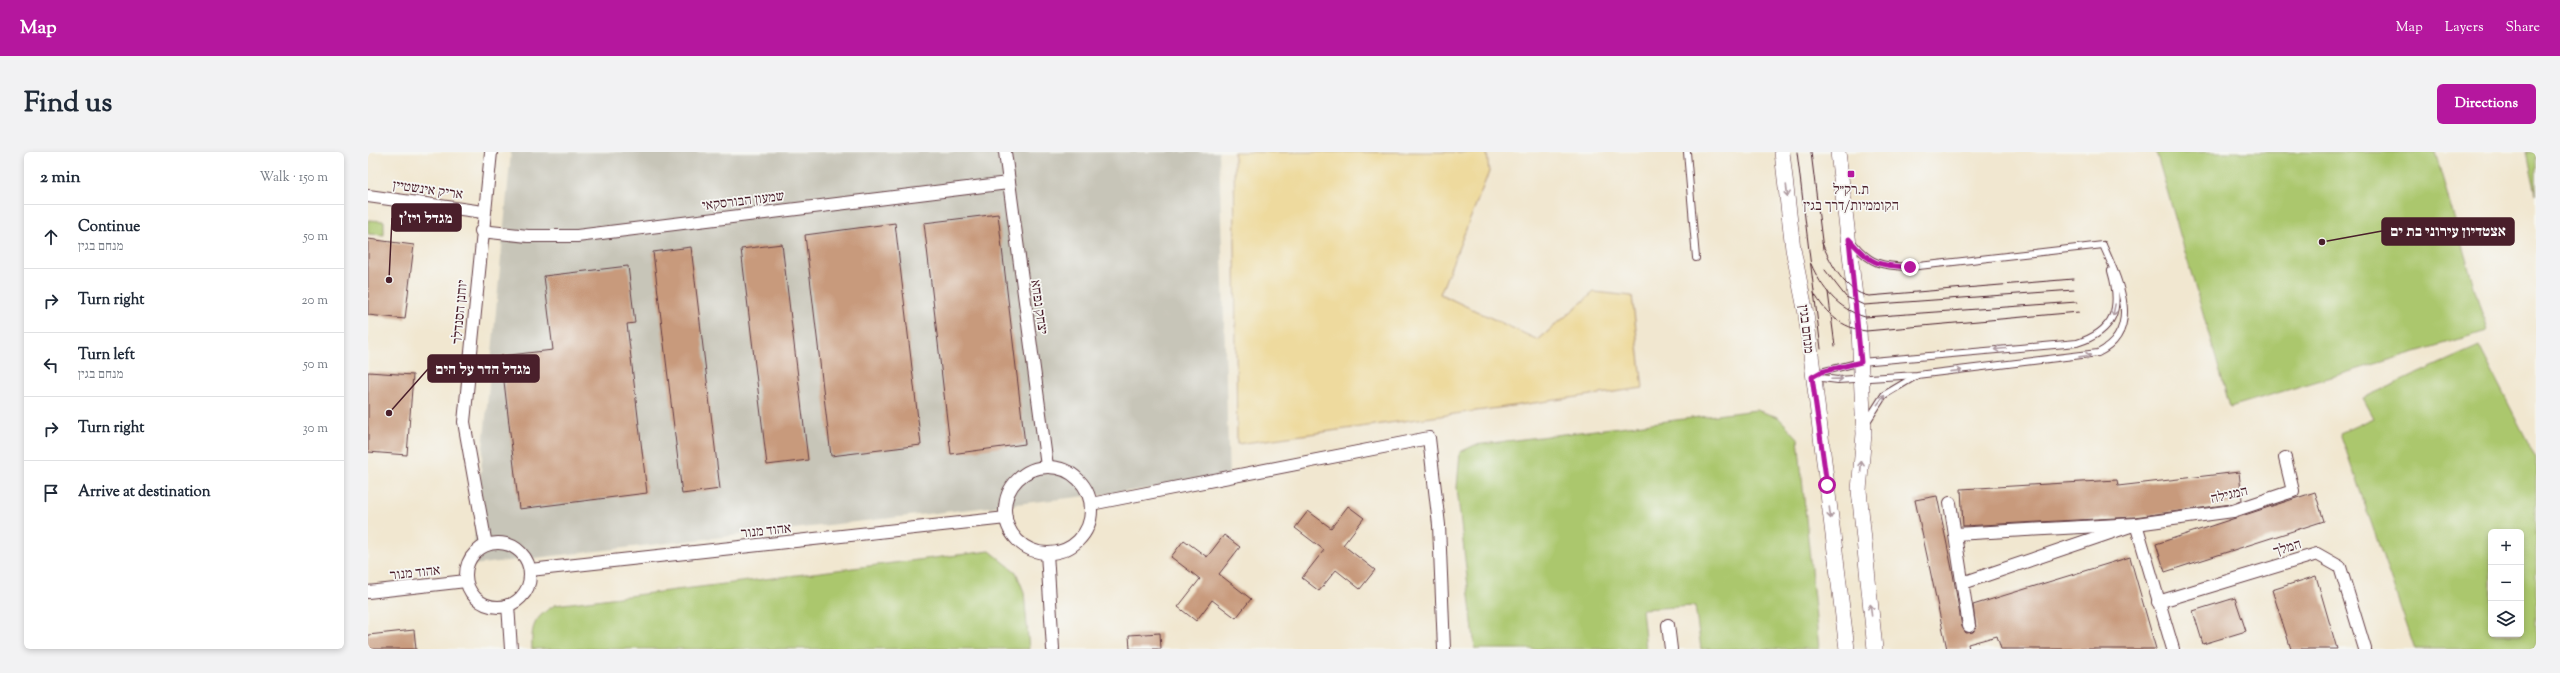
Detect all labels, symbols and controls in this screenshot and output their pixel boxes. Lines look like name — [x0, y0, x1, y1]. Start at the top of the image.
text: Map — [20, 15, 57, 42]
text: Map — [2396, 18, 2423, 38]
text: Layers — [2445, 18, 2483, 38]
text: Share — [2505, 18, 2540, 38]
text: Find us — [24, 84, 112, 124]
button: Directions — [2437, 84, 2536, 124]
text: 2 min — [40, 166, 81, 190]
text: Walk · 150 m — [259, 169, 328, 187]
marker: ת.רק״ל הקוממיות/דרך בגין — [1846, 169, 1856, 179]
street label: אריק אינשטיין — [391, 176, 464, 206]
place label: ת.רק״ל הקוממיות/דרך בגין — [1803, 181, 1899, 217]
one-way arrow — [1783, 184, 1791, 197]
street label: שמעון הבורסקאי — [701, 187, 786, 217]
callout: מגדל ויז'ן — [392, 204, 461, 231]
text: מגדל ויז'ן — [399, 209, 453, 230]
text: Continue — [78, 217, 140, 238]
callout: אצטדיון עירוני בת ים — [2382, 218, 2514, 245]
text: אצטדיון עירוני בת ים — [2390, 222, 2506, 243]
icon: ahead — [40, 226, 62, 248]
text: 50 m — [303, 228, 328, 246]
text: מנחם בגין — [78, 238, 123, 256]
route end — [1901, 258, 1919, 276]
street label: יוחנן הסנדלר — [448, 279, 474, 345]
street label: יצחק נפחא — [1024, 279, 1052, 336]
icon: right — [40, 290, 62, 312]
text: Turn right — [78, 290, 144, 311]
text: 20 m — [302, 292, 328, 310]
one-way arrow — [2110, 303, 2118, 316]
street label: מנחם בגין — [1792, 304, 1818, 355]
text: Turn left — [78, 345, 135, 366]
one-way arrow — [1994, 346, 2007, 353]
one-way arrow — [2078, 352, 2091, 360]
icon: left — [40, 354, 62, 376]
callout: מגדל הדר על הים — [428, 355, 539, 382]
text: 50 m — [303, 356, 328, 374]
text: מגדל הדר על הים — [435, 360, 531, 381]
text: מנחם בגין — [78, 366, 123, 384]
one-way arrow — [1949, 367, 1962, 374]
one-way arrow — [1830, 376, 1843, 383]
one-way arrow — [1877, 394, 1885, 405]
icon: right — [40, 418, 62, 440]
text: Turn right — [78, 418, 144, 439]
text: 30 m — [302, 420, 328, 438]
one-way arrow — [1858, 461, 1865, 474]
route start — [1818, 476, 1836, 494]
icon: arrive — [40, 482, 62, 504]
text: Arrive at destination — [78, 482, 211, 503]
street label: המגילה — [2209, 482, 2250, 510]
one-way arrow — [1827, 506, 1834, 519]
street label: אהוד מנור — [740, 519, 792, 545]
map controls — [2488, 529, 2524, 637]
button: + — [2488, 529, 2524, 565]
street label: המלך — [2271, 535, 2304, 563]
street label: אהוד מנור — [389, 561, 441, 587]
button: − — [2488, 565, 2524, 601]
button: layers — [2488, 601, 2524, 637]
one-way arrow — [1867, 604, 1874, 617]

